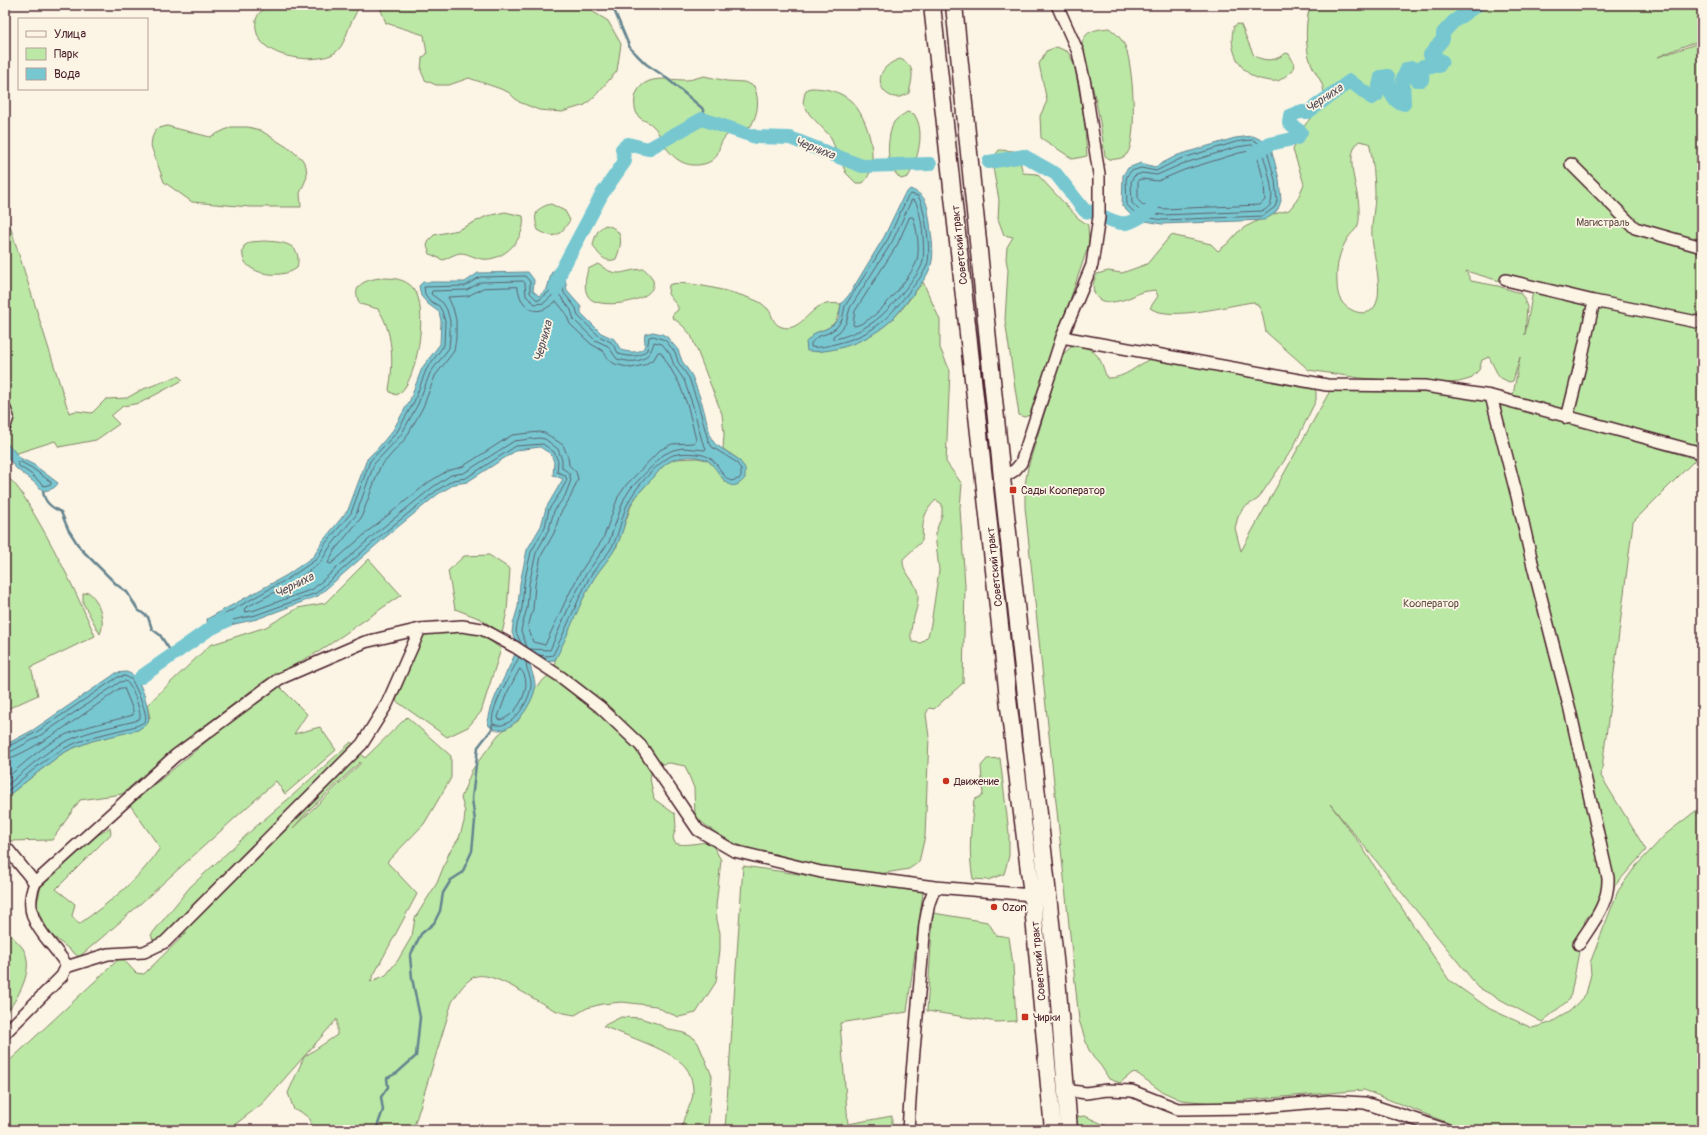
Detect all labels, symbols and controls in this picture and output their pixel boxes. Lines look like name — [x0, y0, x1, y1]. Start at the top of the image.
legend — [18, 18, 148, 90]
text: Улица — [54, 27, 86, 42]
text: Парк — [54, 47, 79, 62]
text: Вода — [54, 67, 80, 82]
water label: Черниха — [1303, 80, 1347, 116]
water label: Черниха — [793, 134, 838, 163]
street label: Советский тракт — [949, 204, 970, 285]
park label: Магистраль — [1576, 216, 1630, 229]
water label: Черниха — [531, 318, 556, 363]
place label: Сады Кооператор — [1021, 484, 1105, 497]
marker: Сады Кооператор — [1008, 485, 1018, 495]
street label: Советский тракт — [984, 526, 1005, 607]
water label: Черниха — [272, 569, 317, 602]
park label: Кооператор — [1403, 597, 1459, 610]
place label: Движение — [953, 775, 1000, 788]
marker: Движение — [941, 776, 951, 786]
place label: Ozon — [1002, 901, 1027, 914]
marker: Ozon — [989, 902, 999, 912]
street label: Советский тракт — [1028, 920, 1048, 1001]
place label: Чирки — [1033, 1011, 1060, 1024]
marker: Чирки — [1020, 1012, 1030, 1022]

